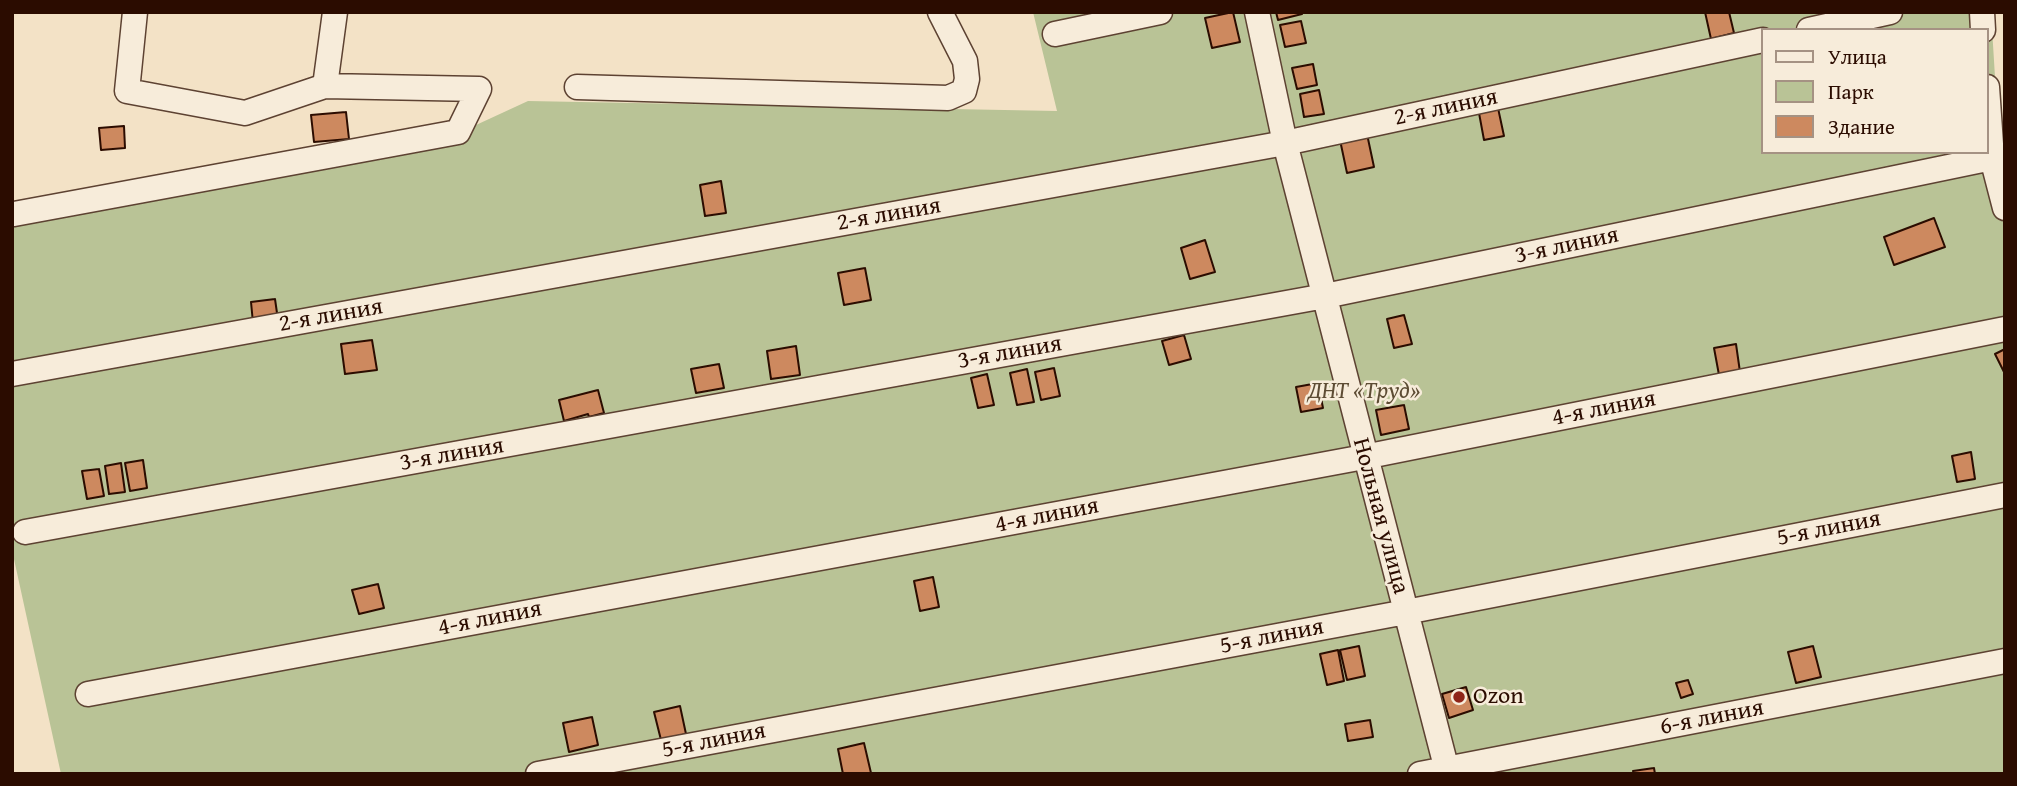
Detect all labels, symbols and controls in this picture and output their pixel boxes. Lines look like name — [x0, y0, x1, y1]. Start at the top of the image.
legend — [1762, 28, 1989, 154]
text: Улица — [1828, 41, 1887, 72]
text: Парк — [1828, 76, 1874, 107]
street label: 2-я линия — [1392, 83, 1500, 133]
text: Здание — [1828, 111, 1895, 142]
street label: 2-я линия — [835, 192, 943, 238]
street label: 3-я линия — [1513, 221, 1621, 271]
street label: 2-я линия — [277, 293, 385, 339]
street label: 3-я линия — [956, 330, 1064, 376]
park label: ДНТ «Труд» — [1308, 378, 1420, 406]
street label: 4-я линия — [1550, 385, 1658, 433]
street label: 3-я линия — [398, 432, 506, 478]
street label: Нольная улица — [1345, 435, 1415, 597]
street label: 4-я линия — [993, 492, 1101, 540]
street label: 5-я линия — [1775, 505, 1883, 553]
street label: 4-я линия — [436, 595, 544, 643]
street label: 5-я линия — [1218, 613, 1326, 661]
place label: Ozon — [1473, 683, 1524, 711]
marker: Ozon — [1451, 689, 1467, 705]
street label: 6-я линия — [1658, 694, 1766, 742]
street label: 5-я линия — [660, 717, 768, 765]

